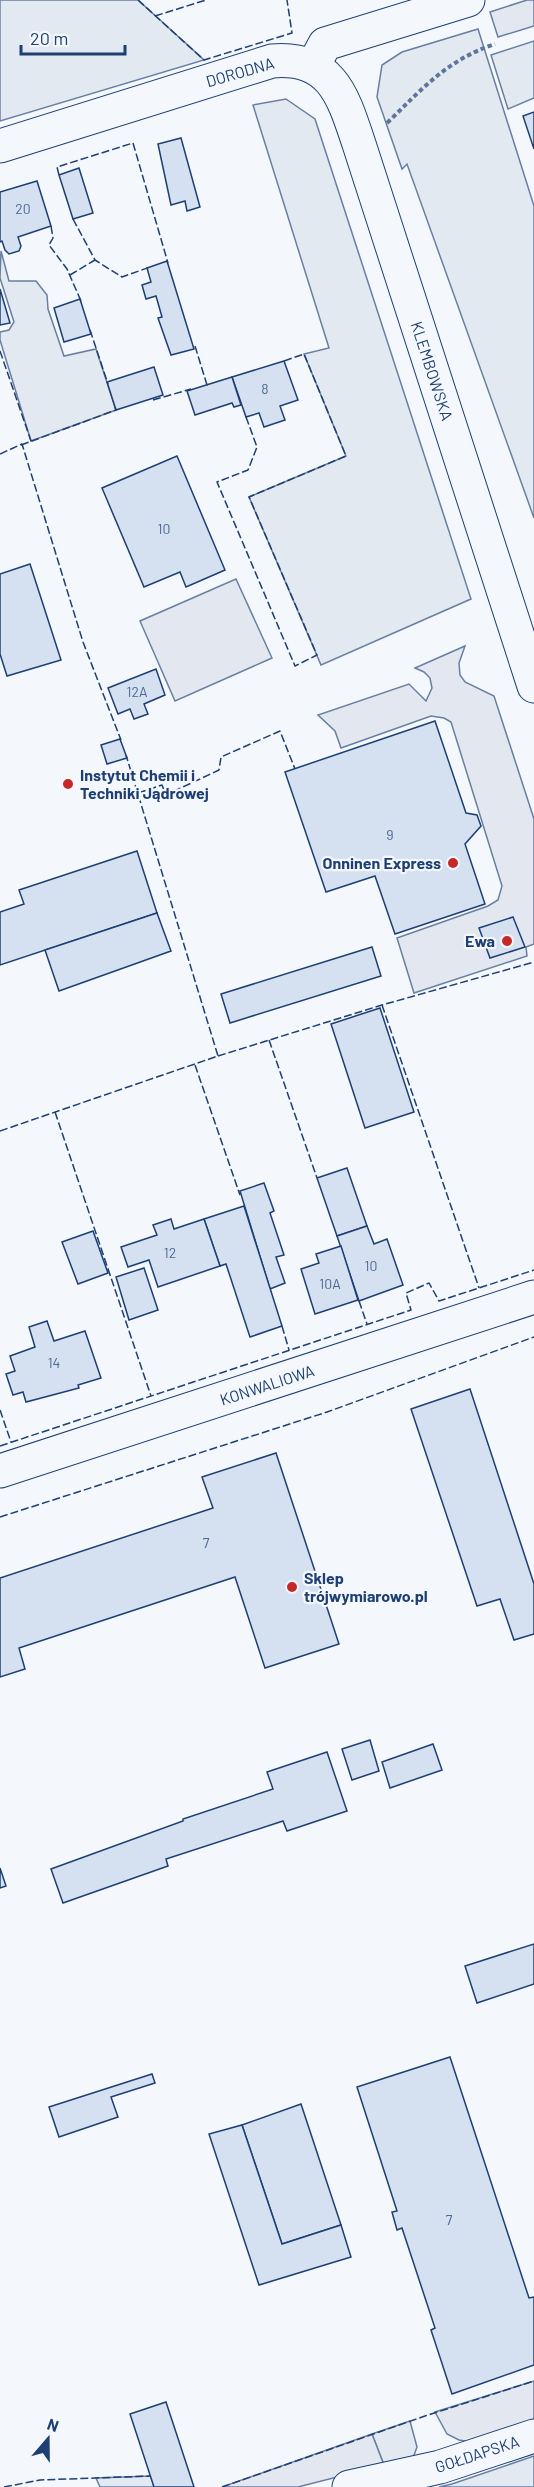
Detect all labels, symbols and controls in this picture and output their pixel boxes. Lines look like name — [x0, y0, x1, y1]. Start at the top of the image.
scale bar — [21, 18, 124, 56]
text: 20 m — [30, 27, 68, 49]
street label: DORODNA — [204, 53, 276, 90]
house number: 20 — [15, 200, 31, 217]
street label: KLEMBOWSKA — [408, 319, 458, 423]
house number: 8 — [261, 380, 269, 397]
house number: 10 — [158, 520, 170, 537]
house number: 12A — [127, 683, 148, 700]
place label: Instytut Chemii i Techniki Jądrowej — [80, 765, 209, 802]
marker: Instytut Chemii i Techniki Jądrowej — [61, 777, 75, 791]
house number: 9 — [386, 826, 394, 843]
place label: Onninen Express — [323, 853, 441, 872]
marker: Onninen Express — [446, 856, 460, 870]
place label: Ewa — [465, 931, 495, 950]
marker: Ewa — [500, 934, 514, 948]
house number: 12 — [164, 1244, 176, 1261]
house number: 10 — [365, 1257, 377, 1274]
house number: 10A — [319, 1275, 341, 1292]
house number: 14 — [48, 1354, 60, 1371]
street label: KONWALIOWA — [217, 1360, 317, 1409]
house number: 7 — [203, 1534, 210, 1551]
place label: Sklep trójwymiarowo.pl — [304, 1568, 428, 1605]
marker: Sklep trójwymiarowo.pl — [285, 1580, 299, 1594]
house number: 7 — [446, 2211, 453, 2228]
north arrow — [18, 2409, 78, 2469]
text: N — [45, 2414, 62, 2435]
street label: GOŁDAPSKA — [432, 2431, 522, 2476]

